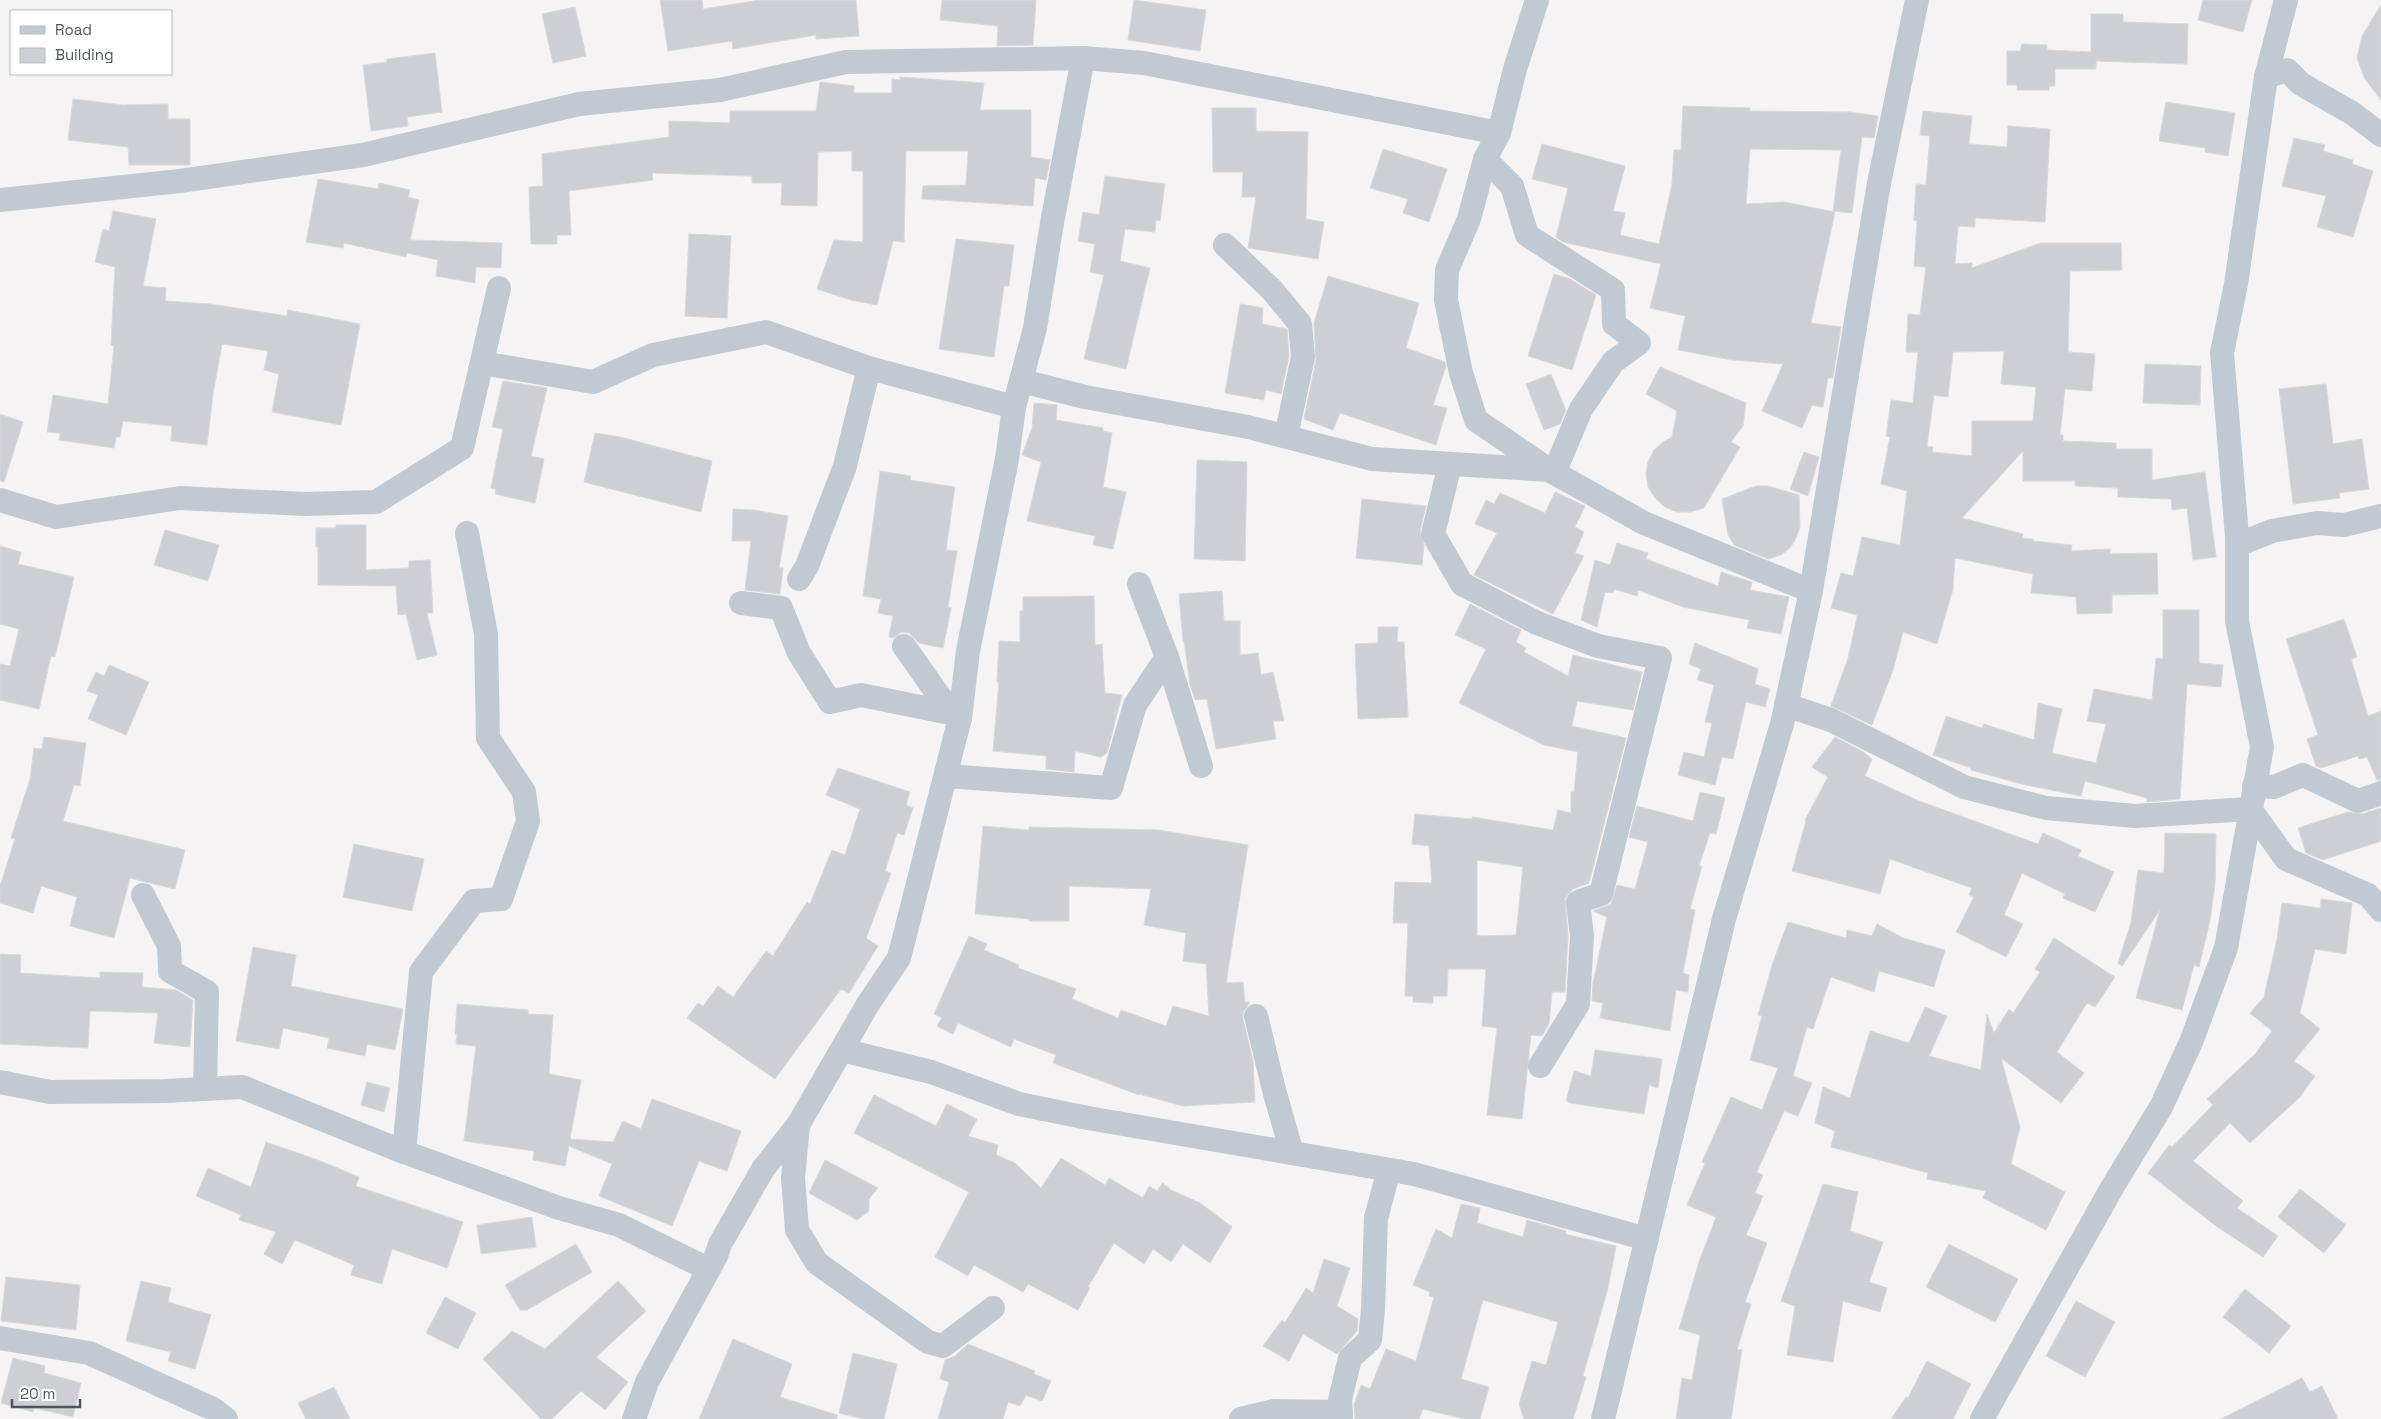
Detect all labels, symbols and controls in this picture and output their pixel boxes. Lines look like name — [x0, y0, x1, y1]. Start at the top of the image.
legend — [10, 10, 172, 75]
text: Road — [55, 20, 92, 39]
text: Building — [55, 45, 114, 64]
scale bar — [12, 1376, 80, 1408]
text: 20 m — [20, 1384, 55, 1403]

